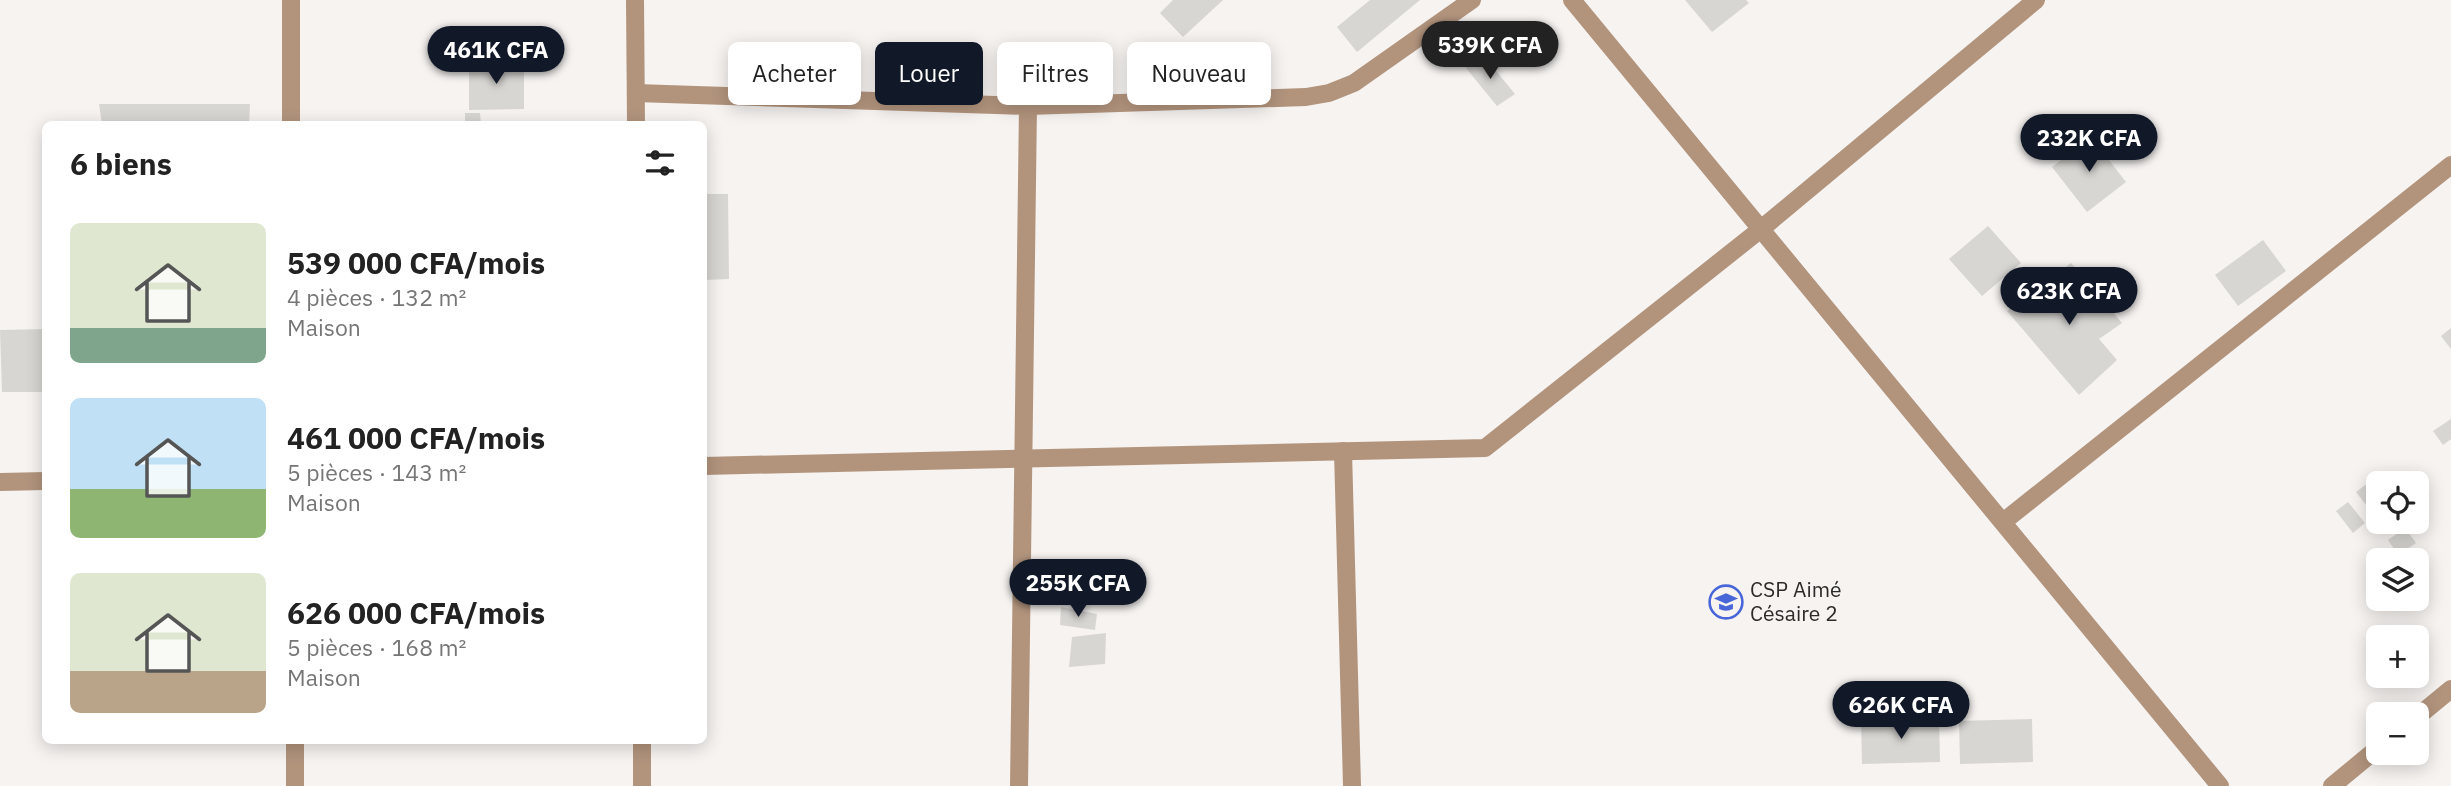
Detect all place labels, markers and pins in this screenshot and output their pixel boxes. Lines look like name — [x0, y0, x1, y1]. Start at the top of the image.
pin: 539K CFA — [1418, 22, 1562, 81]
pin: 461K CFA — [424, 27, 568, 86]
pin: 232K CFA — [2017, 114, 2161, 174]
pin: 623K CFA — [1997, 268, 2141, 327]
pin: 255K CFA — [1006, 560, 1150, 619]
place label: CSP Aimé Césaire 2 — [1750, 575, 1842, 627]
school or university icon: CSP Aimé Césaire 2 — [1707, 583, 1745, 621]
pin: 626K CFA — [1829, 682, 1973, 741]

